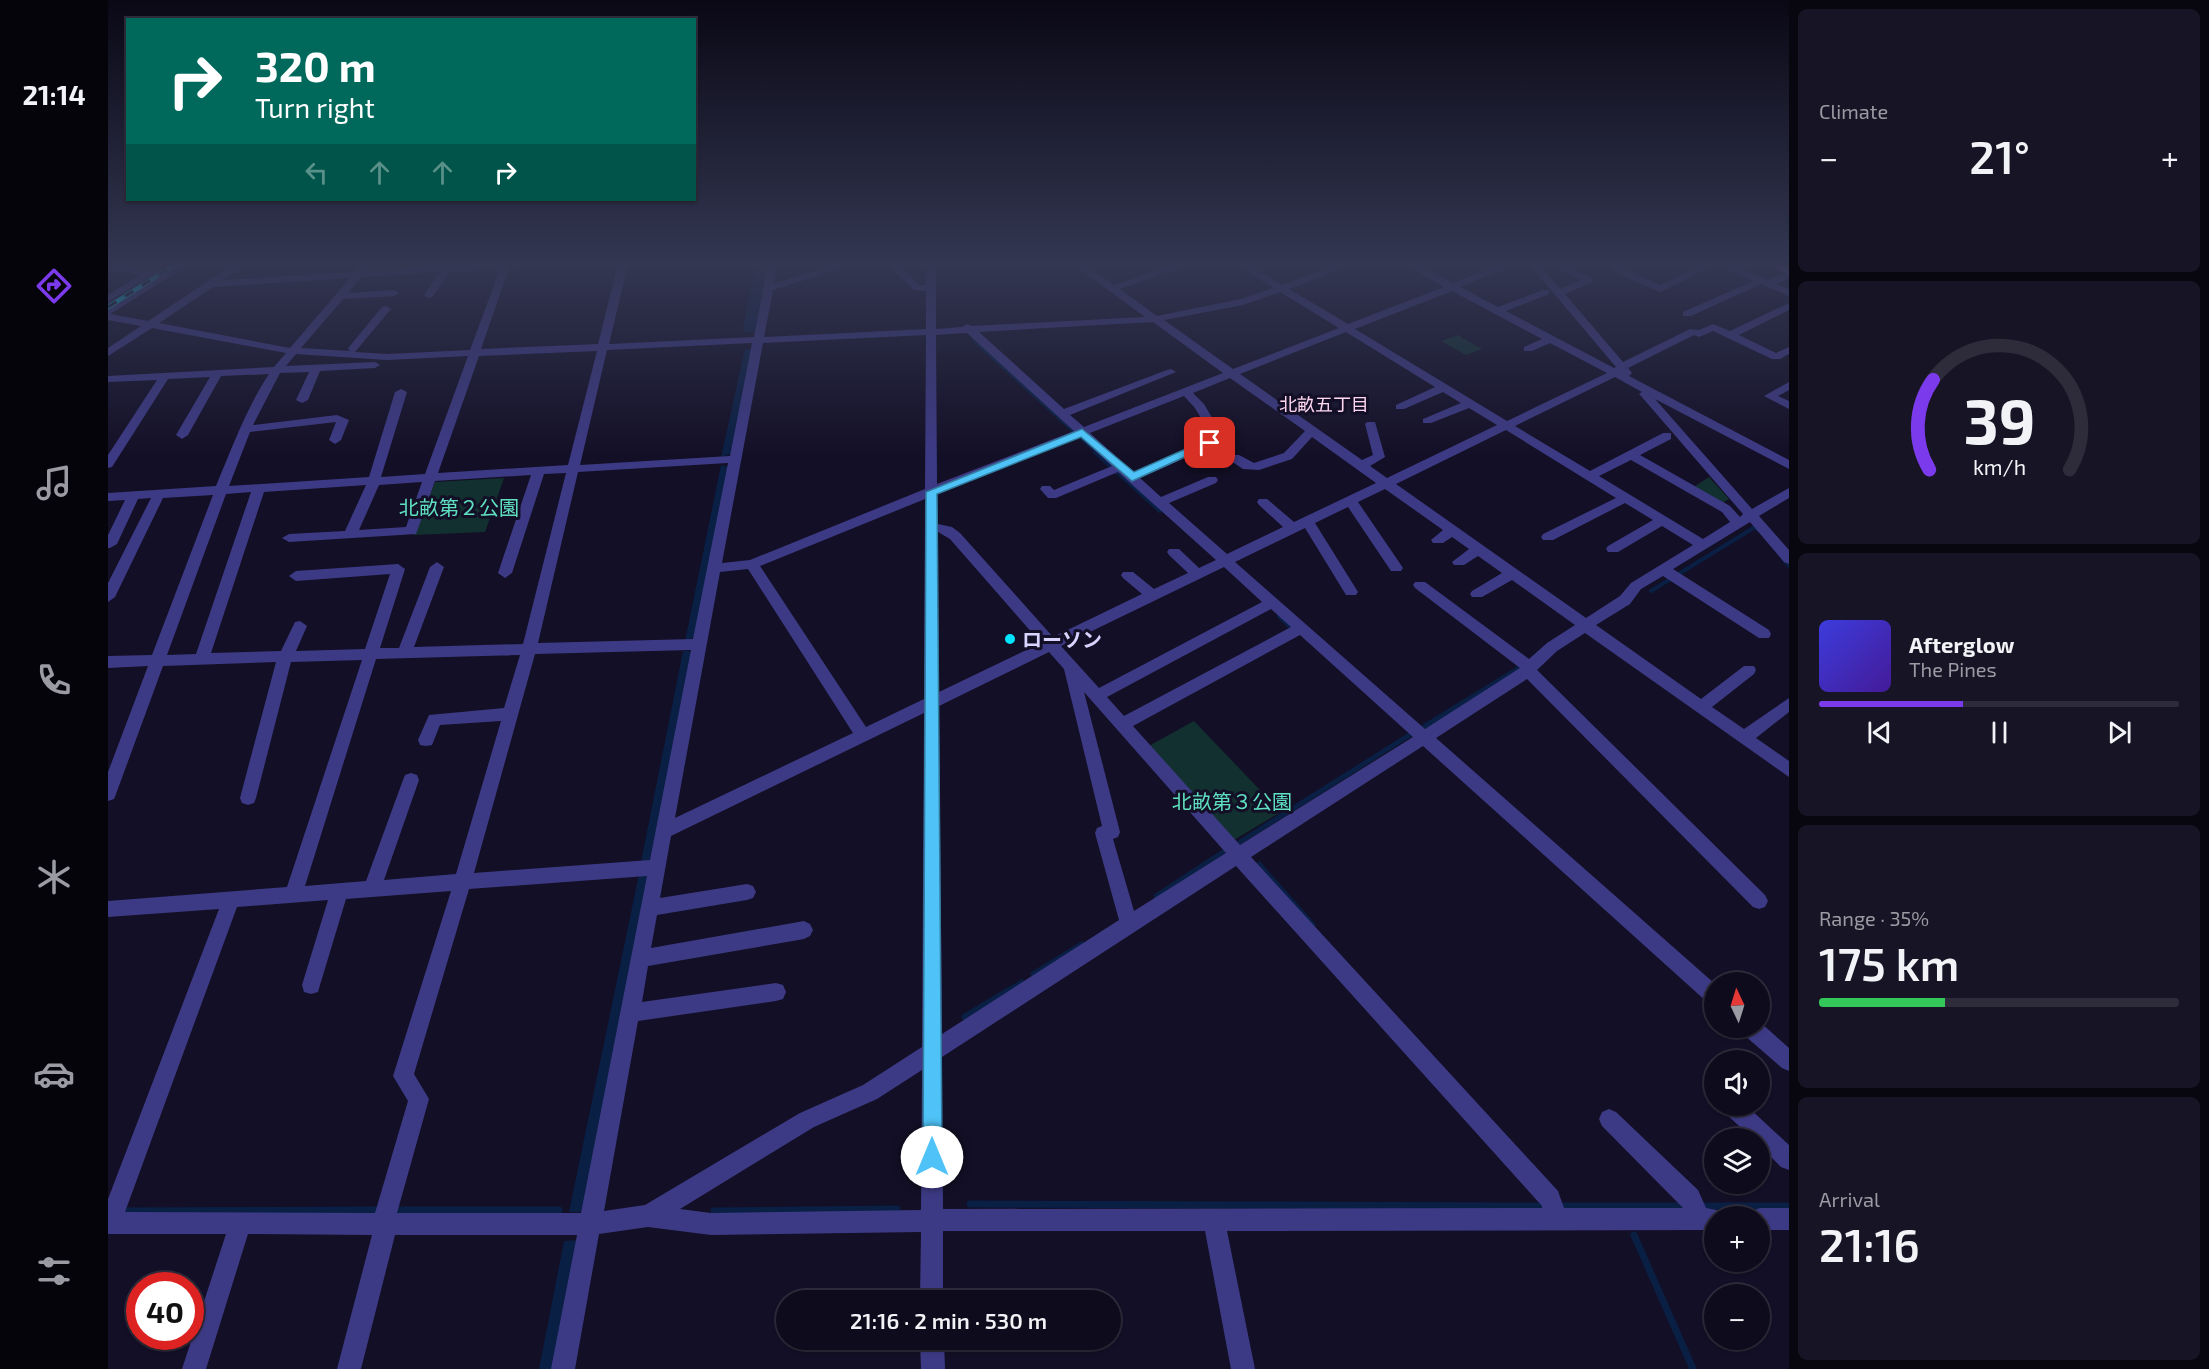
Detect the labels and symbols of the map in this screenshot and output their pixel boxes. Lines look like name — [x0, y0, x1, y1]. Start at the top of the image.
district label: 北畝五丁目 — [1279, 393, 1369, 415]
pin — [1184, 417, 1235, 468]
park label: 北畝第２公園 — [399, 495, 519, 519]
place label: ローソン — [1022, 627, 1102, 651]
marker: ローソン — [1003, 632, 1017, 646]
park label: 北畝第３公園 — [1172, 789, 1292, 813]
north arrow — [1704, 972, 1770, 1038]
position arrow — [900, 1125, 964, 1189]
speed limit sign: 40 — [126, 1272, 204, 1350]

